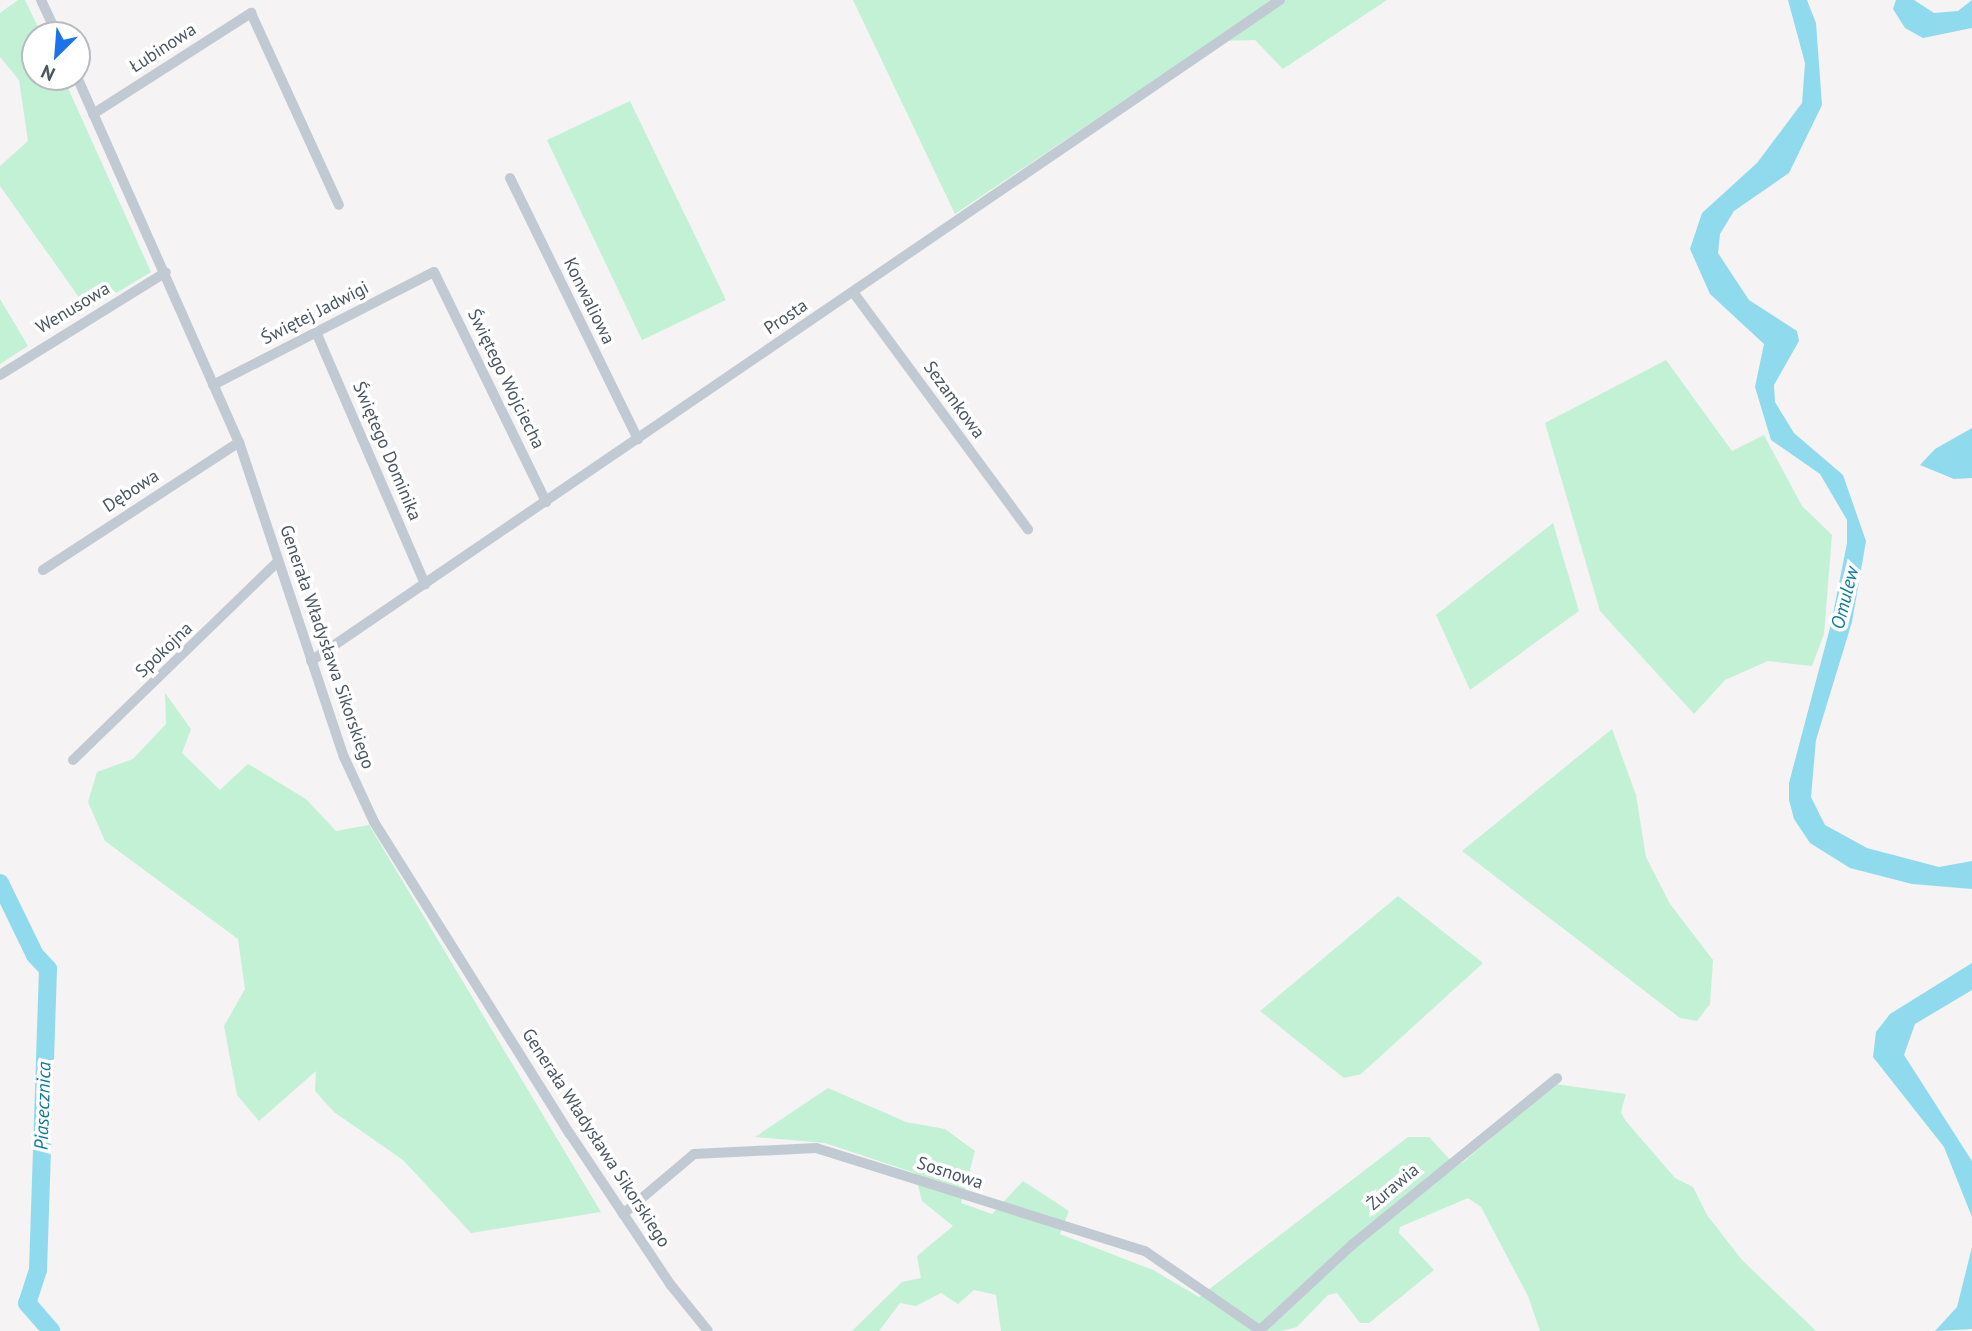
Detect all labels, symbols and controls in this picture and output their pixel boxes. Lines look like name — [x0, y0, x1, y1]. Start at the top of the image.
street label: Łubinowa — [126, 19, 200, 77]
north arrow — [21, 21, 91, 91]
text: N — [37, 60, 59, 87]
street label: Konwaliowa — [559, 254, 619, 348]
street label: Świętej Jadwigi — [258, 277, 372, 349]
street label: Wenusowa — [32, 278, 114, 338]
street label: Prosta — [760, 295, 812, 339]
street label: Świętego Wojciecha — [463, 305, 549, 453]
street label: Sezamkowa — [919, 357, 989, 443]
street label: Świętego Dominika — [348, 378, 426, 524]
street label: Dębowa — [99, 465, 163, 517]
street label: Generała Władysława Sikorskiego — [275, 522, 379, 772]
water label: Omulew — [1826, 564, 1864, 632]
street label: Spokojna — [131, 618, 197, 682]
street label: Generała Władysława Sikorskiego — [517, 1024, 675, 1252]
water label: Piasecznica — [30, 1061, 56, 1151]
street label: Sosnowa — [914, 1152, 986, 1194]
street label: Żurawia — [1363, 1159, 1423, 1215]

